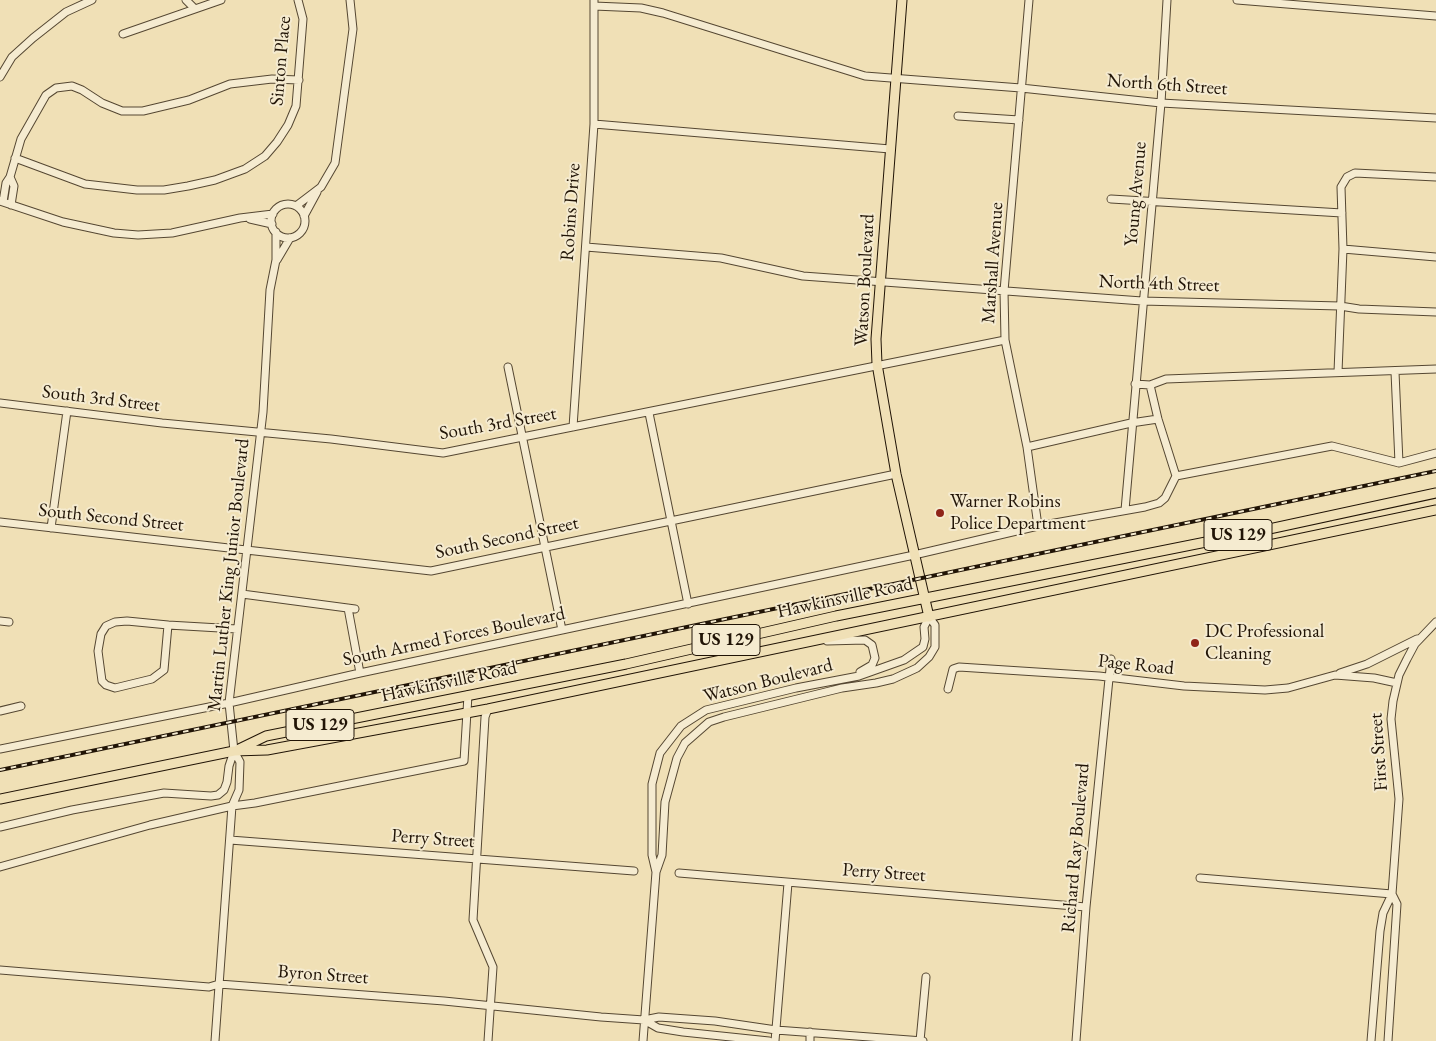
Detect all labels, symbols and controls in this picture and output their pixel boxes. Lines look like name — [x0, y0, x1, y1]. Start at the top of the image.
street label: Sinton Place — [266, 15, 296, 107]
street label: North 6th Street — [1106, 69, 1228, 101]
street label: Young Avenue — [1120, 141, 1152, 247]
street label: Robins Drive — [556, 162, 586, 262]
street label: Marshall Avenue — [977, 202, 1009, 324]
street label: Watson Boulevard — [850, 213, 880, 347]
street label: North 4th Street — [1098, 270, 1220, 298]
street label: South 3rd Street — [41, 380, 161, 418]
street label: South 3rd Street — [438, 402, 558, 446]
street label: Martin Luther King Junior Boulevard — [203, 438, 255, 712]
place label: Warner Robins Police Department — [950, 491, 1086, 535]
street label: South Second Street — [37, 499, 185, 537]
marker: Warner Robins Police Department — [934, 507, 946, 519]
street label: South Second Street — [433, 512, 581, 564]
road number: US 129 — [1204, 520, 1272, 550]
street label: Hawkinsville Road — [775, 572, 915, 624]
street label: South Armed Forces Boulevard — [341, 602, 567, 672]
place label: DC Professional Cleaning — [1205, 621, 1324, 665]
road number: US 129 — [692, 624, 760, 656]
marker: DC Professional Cleaning — [1189, 637, 1201, 649]
street label: Page Road — [1097, 650, 1175, 680]
street label: Watson Boulevard — [701, 654, 835, 708]
street label: Hawkinsville Road — [379, 656, 519, 708]
road number: US 129 — [286, 710, 354, 740]
street label: First Street — [1365, 712, 1393, 792]
street label: Richard Ray Boulevard — [1057, 762, 1095, 934]
street label: Perry Street — [391, 825, 475, 853]
street label: Perry Street — [842, 859, 926, 887]
street label: Byron Street — [277, 960, 369, 990]

